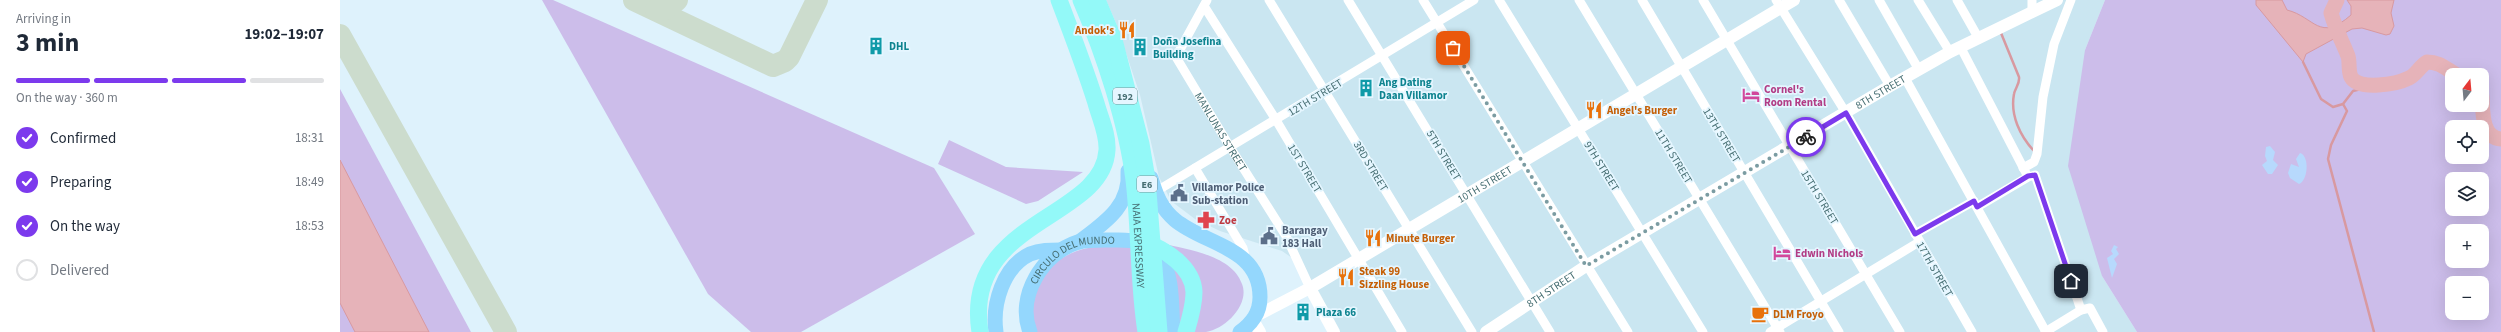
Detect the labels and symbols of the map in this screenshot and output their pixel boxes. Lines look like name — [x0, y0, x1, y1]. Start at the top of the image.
restaurant icon: Andok's — [1117, 20, 1137, 40]
place label: Andok's — [1074, 23, 1114, 38]
pin — [1436, 31, 1470, 65]
place label: Doña Josefina Building — [1153, 34, 1222, 62]
building icon: DHL — [866, 36, 886, 56]
building icon: Doña Josefina Building — [1130, 37, 1150, 57]
place label: DHL — [889, 39, 909, 54]
north arrow — [2445, 68, 2489, 112]
street label: 8TH STREET — [1853, 72, 1909, 113]
street label: 12TH STREET — [1285, 75, 1346, 120]
place label: Ang Dating Daan Villamor — [1378, 75, 1448, 103]
building icon: Ang Dating Daan Villamor — [1356, 78, 1376, 98]
place label: Cornel's Room Rental — [1764, 82, 1827, 110]
hotel icon: Cornel's Room Rental — [1741, 85, 1761, 105]
road number: 192 — [1113, 88, 1137, 104]
street label: MANLUNAS STREET — [1191, 90, 1250, 174]
restaurant icon: Angel's Burger — [1584, 100, 1604, 120]
place label: Angel's Burger — [1606, 103, 1678, 118]
street label: 13TH STREET — [1699, 105, 1744, 166]
courier — [1786, 117, 1826, 157]
street label: 11TH STREET — [1651, 126, 1696, 187]
street label: 5TH STREET — [1423, 127, 1464, 183]
street label: 3RD STREET — [1350, 138, 1391, 194]
street label: 9TH STREET — [1580, 139, 1623, 194]
street label: 1ST STREET — [1284, 141, 1325, 196]
street label: 10TH STREET — [1455, 162, 1515, 207]
street label: 15TH STREET — [1797, 167, 1842, 228]
road number: E6 — [1137, 176, 1157, 192]
place label: Villamor Police Sub-station — [1191, 180, 1265, 208]
public building icon: Villamor Police Sub-station — [1169, 183, 1189, 203]
street label: NAIA EXPRESSWAY — [1128, 203, 1148, 290]
pharmacy icon: Zoe — [1196, 210, 1216, 230]
place label: Zoe — [1219, 213, 1237, 228]
place label: Barangay 183 Hall — [1282, 223, 1328, 251]
public building icon: Barangay 183 Hall — [1259, 226, 1279, 246]
restaurant icon: Minute Burger — [1363, 228, 1383, 248]
place label: Minute Burger — [1386, 231, 1455, 246]
street label: CIRCULO DEL MUNDO — [1026, 233, 1115, 287]
street label: 17TH STREET — [1913, 239, 1956, 300]
hotel icon: Edwin Nichols — [1772, 243, 1792, 263]
place label: Edwin Nichols — [1795, 246, 1863, 261]
place label: Steak 99 Sizzling House — [1359, 264, 1429, 292]
pin — [2054, 264, 2088, 298]
restaurant icon: Steak 99 Sizzling House — [1336, 267, 1356, 287]
street label: 8TH STREET — [1524, 268, 1579, 311]
building icon: Plaza 66 — [1293, 302, 1313, 322]
cafe icon: DLM Froyo — [1750, 304, 1770, 324]
place label: Plaza 66 — [1316, 305, 1356, 320]
place label: DLM Froyo — [1773, 307, 1824, 322]

